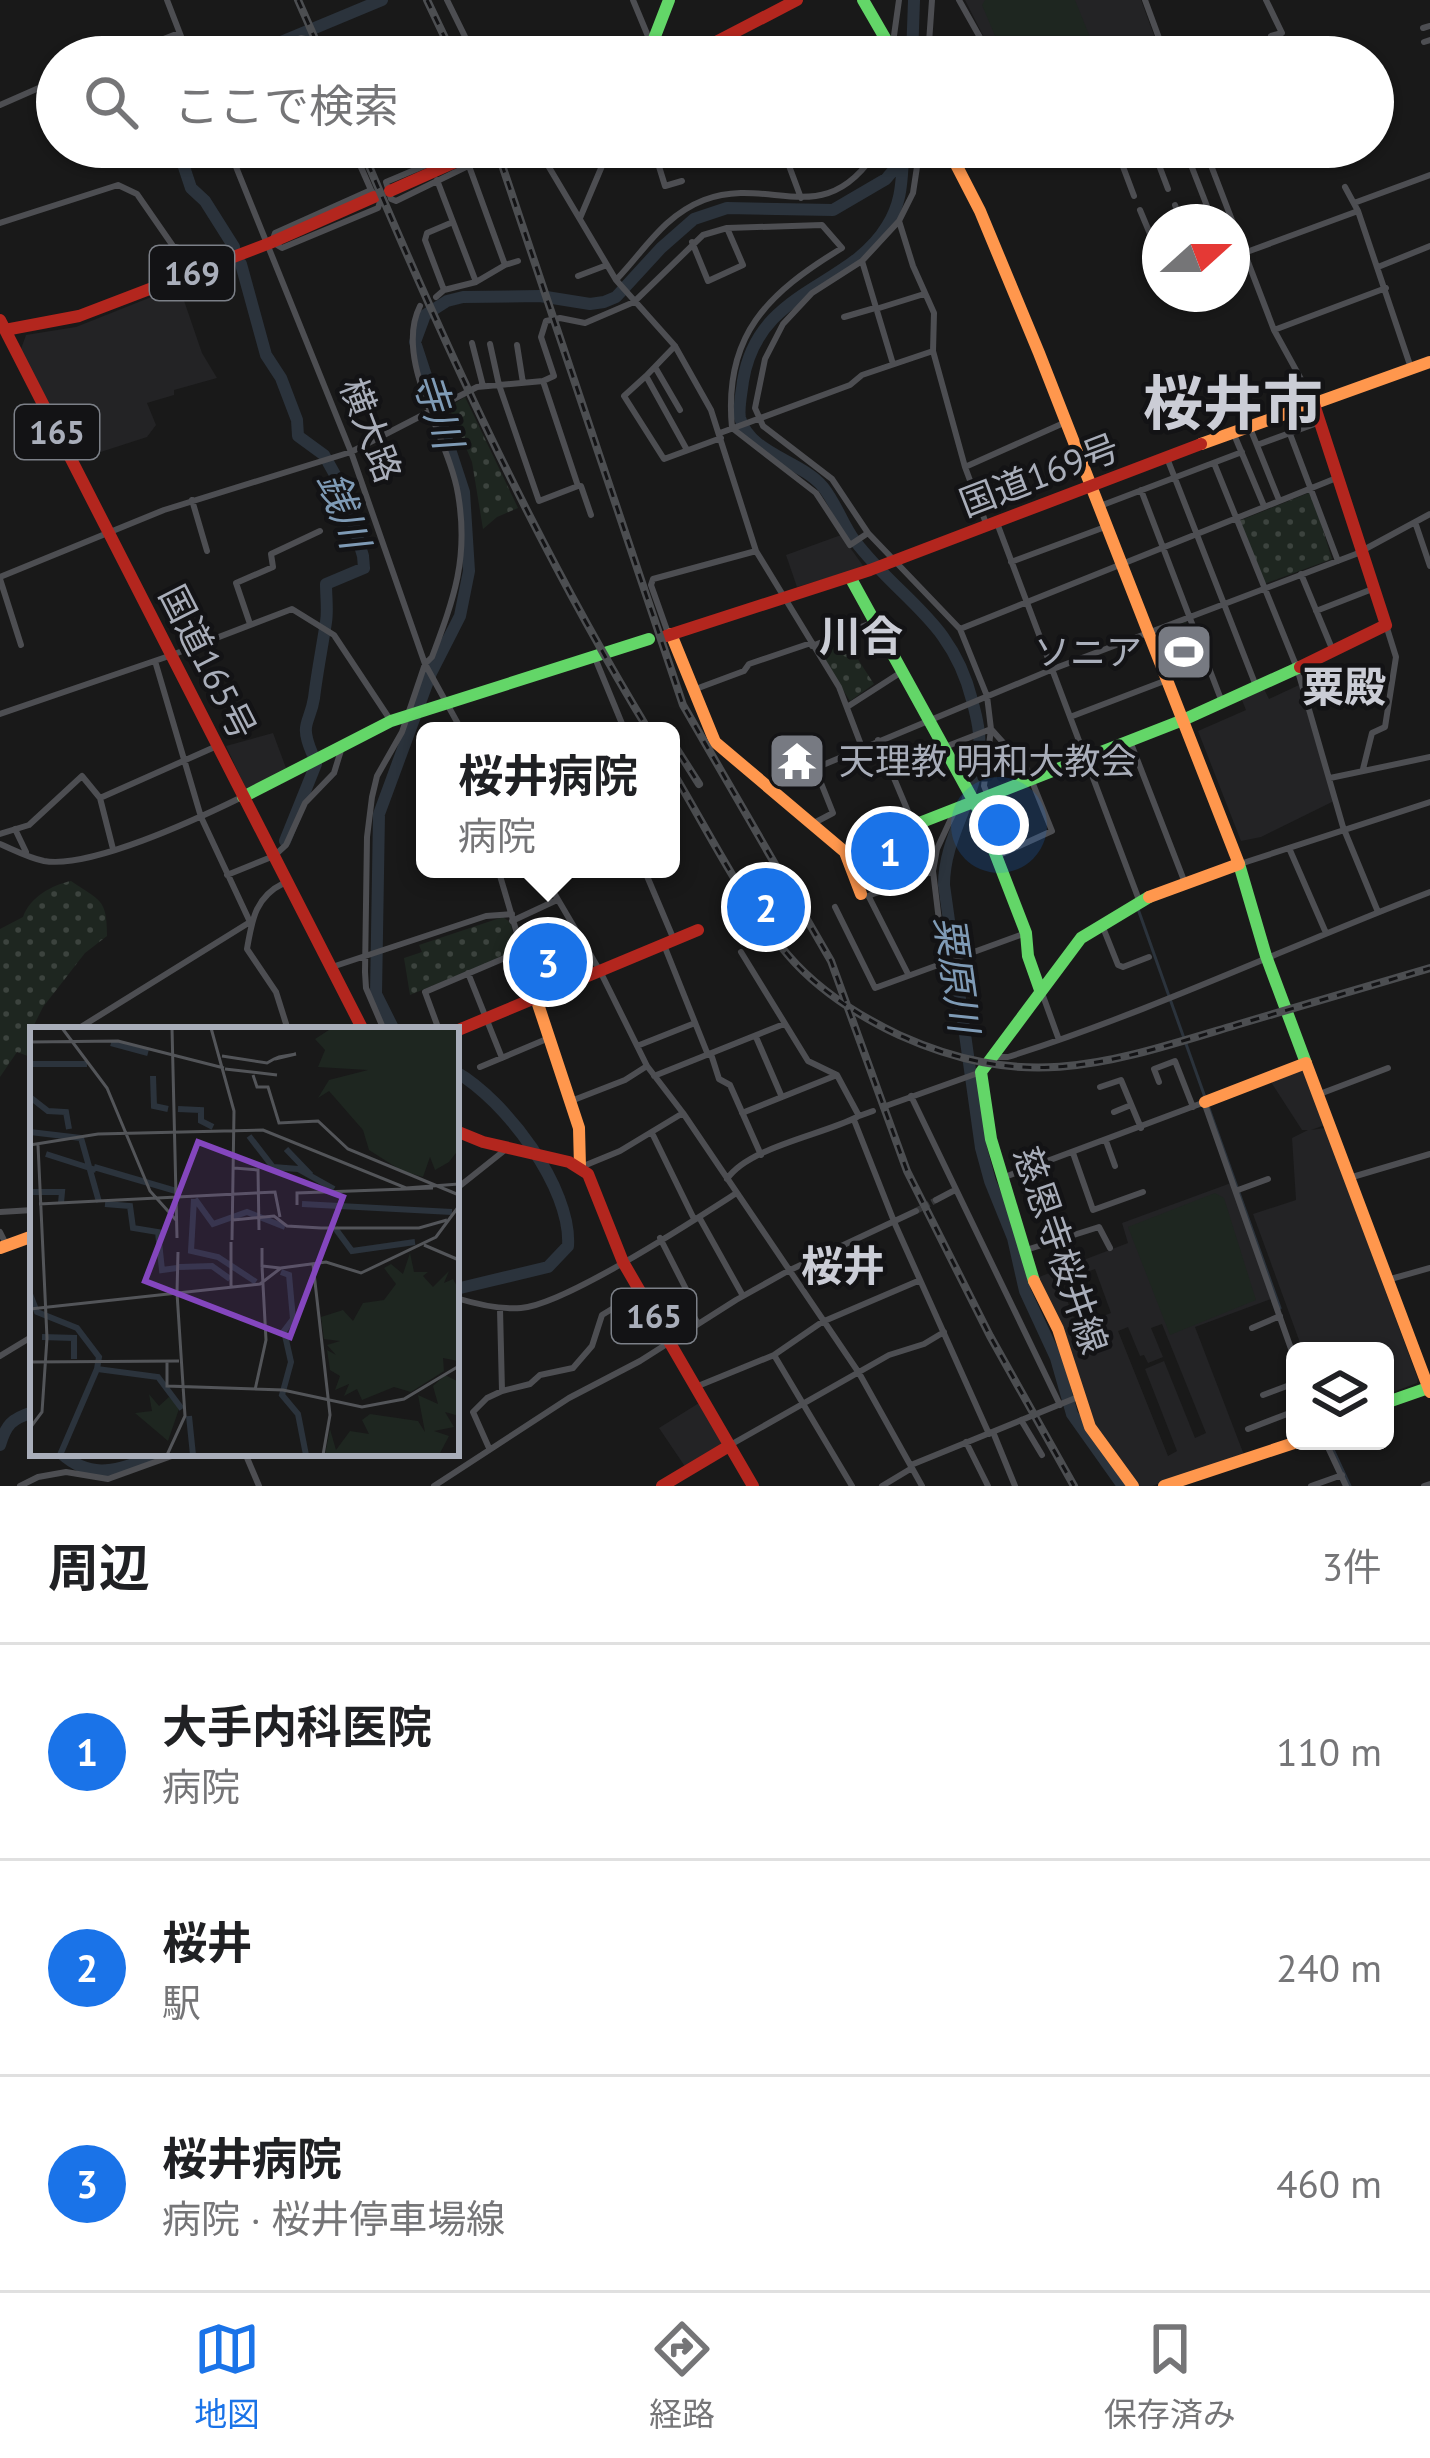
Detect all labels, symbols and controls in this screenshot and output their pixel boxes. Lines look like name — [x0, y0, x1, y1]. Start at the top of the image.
search box — [36, 36, 1394, 168]
icon: search — [78, 69, 144, 135]
text: ここで検索 — [174, 76, 399, 134]
north arrow — [1142, 204, 1250, 312]
road number: 169 — [150, 246, 234, 300]
district label: 桜井市 — [1143, 364, 1323, 442]
water label: 寺川 — [402, 365, 476, 459]
street label: 横大路 — [330, 371, 413, 489]
road number: 165 — [15, 405, 99, 459]
street label: 国道169号 — [953, 423, 1125, 526]
water label: 銭川 — [307, 464, 383, 559]
street label: 国道165号 — [150, 577, 267, 747]
district label: 川合 — [819, 608, 903, 663]
sports icon: ソニア — [1153, 621, 1215, 683]
place label: ソニア — [1034, 628, 1142, 675]
district label: 粟殿 — [1302, 659, 1386, 714]
popup — [416, 722, 680, 878]
temple icon: 天理教 明和大教会 — [766, 730, 828, 792]
place label: 天理教 明和大教会 — [839, 737, 1137, 784]
text: 桜井病院 — [458, 746, 638, 804]
your location — [969, 795, 1029, 855]
pin: 1 — [851, 806, 929, 896]
text: 病院 — [458, 810, 536, 861]
pin: 2 — [727, 862, 805, 952]
water label: 粟原川 — [924, 912, 991, 1039]
pin: 3 — [509, 917, 587, 1007]
inset map — [30, 1027, 459, 1456]
street label: 慈恩寺桜井線 — [1004, 1140, 1119, 1360]
district label: 桜井 — [801, 1238, 885, 1293]
road number: 165 — [612, 1289, 696, 1343]
map controls — [1286, 1342, 1394, 1450]
button: layers — [1286, 1342, 1394, 1450]
text: 周辺 — [48, 1534, 150, 1600]
text: 3件 — [1322, 1541, 1382, 1592]
text: 大手内科医院 — [162, 1697, 432, 1755]
text: 1 — [76, 1726, 98, 1777]
text: 110 m — [1276, 1726, 1382, 1777]
text: 病院 — [162, 1761, 240, 1812]
text: 桜井 — [162, 1913, 252, 1971]
text: 2 — [76, 1942, 98, 1993]
text: 240 m — [1276, 1942, 1382, 1993]
text: 駅 — [162, 1977, 201, 2028]
text: 桜井病院 — [162, 2129, 342, 2187]
text: 3 — [76, 2158, 98, 2209]
text: 460 m — [1276, 2158, 1382, 2209]
text: 病院 · 桜井停車場線 — [162, 2193, 505, 2244]
tab: 地図 — [194, 2316, 260, 2436]
tab: 経路 — [649, 2316, 715, 2436]
tab: 保存済み — [1104, 2316, 1236, 2436]

